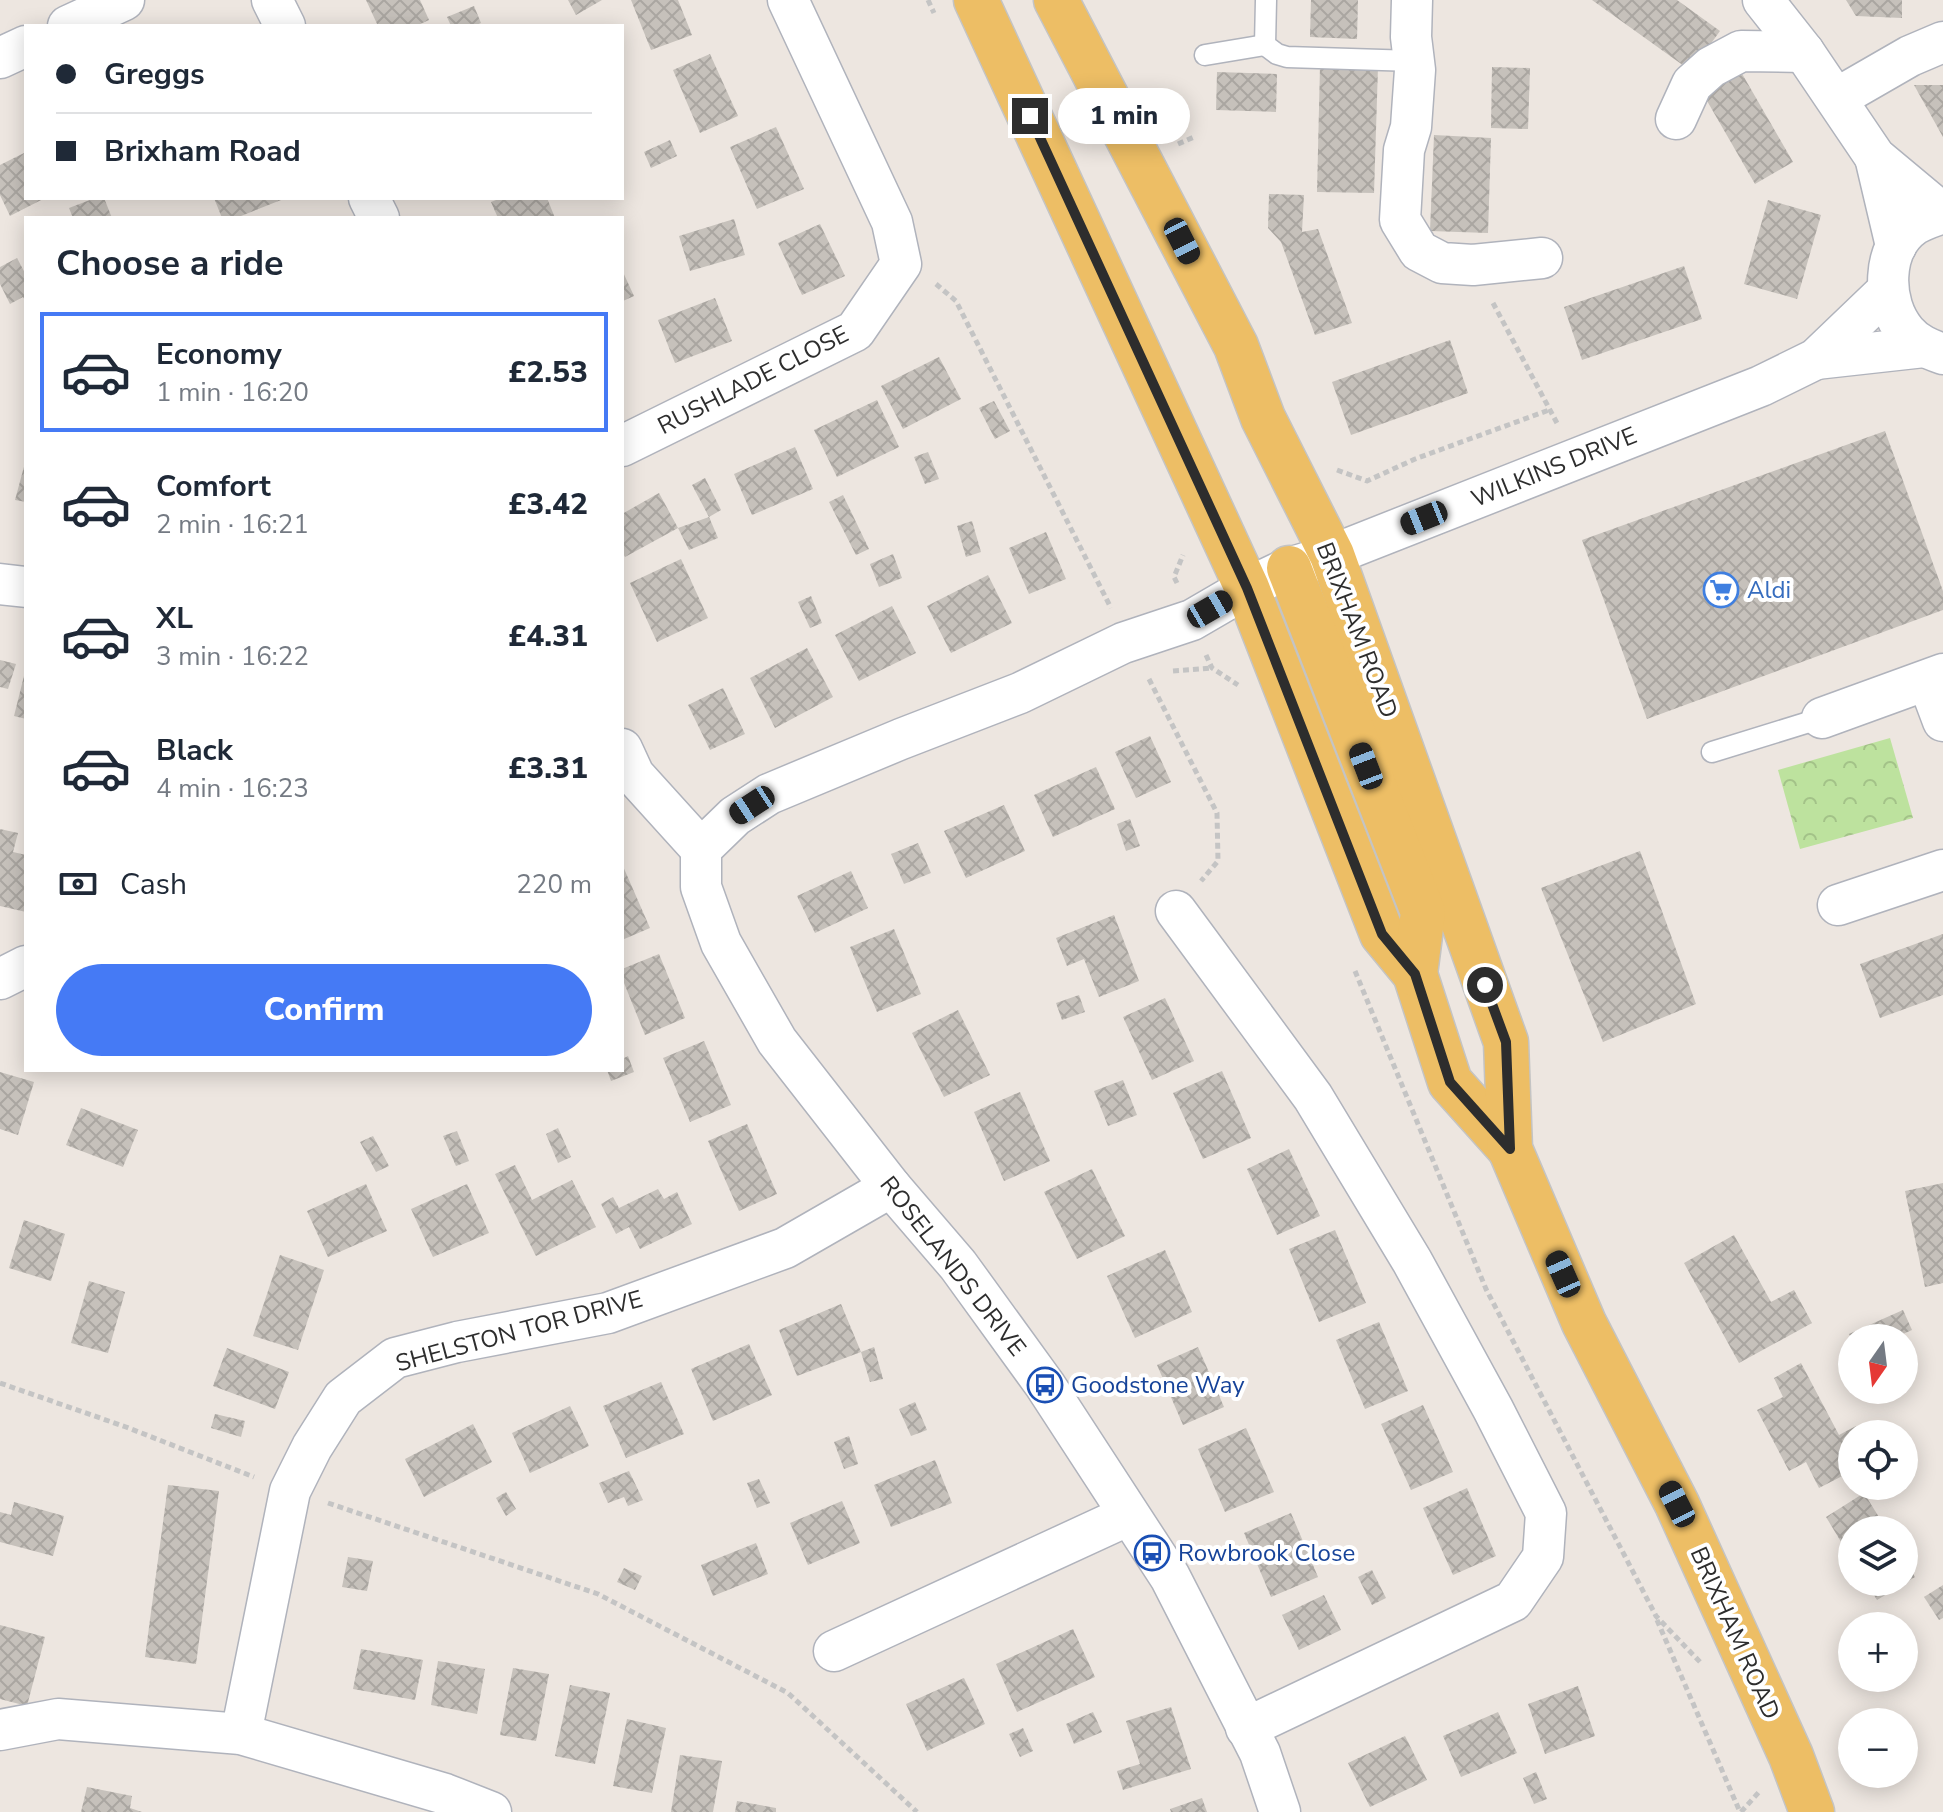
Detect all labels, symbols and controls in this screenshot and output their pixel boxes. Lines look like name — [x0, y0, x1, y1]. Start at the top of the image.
text: Greggs — [104, 54, 205, 95]
callout: 1 min — [1058, 88, 1190, 144]
route end — [1012, 98, 1048, 134]
text: 1 min — [1090, 98, 1158, 133]
text: Brixham Road — [104, 131, 301, 172]
car — [1160, 214, 1204, 268]
text: Choose a ride — [56, 239, 284, 288]
street label: RUSHLADE CLOSE — [652, 318, 854, 442]
text: Economy — [156, 334, 282, 375]
icon: car — [60, 336, 132, 408]
text: £2.53 — [508, 352, 588, 393]
text: 1 min · 16:20 — [156, 375, 309, 410]
street label: WILKINS DRIVE — [1466, 419, 1642, 515]
text: Comfort — [156, 466, 271, 507]
icon: car — [60, 468, 132, 540]
text: £3.42 — [508, 484, 588, 525]
car — [1397, 498, 1451, 538]
text: 2 min · 16:21 — [156, 507, 309, 542]
street label: BRIXHAM ROAD — [1309, 538, 1405, 722]
supermarket icon: Aldi — [1702, 571, 1740, 609]
place label: Aldi — [1747, 574, 1791, 606]
car — [1183, 587, 1237, 631]
text: XL — [156, 598, 193, 639]
icon: car — [60, 600, 132, 672]
text: £4.31 — [508, 616, 588, 657]
text: 3 min · 16:22 — [156, 639, 309, 674]
text: Black — [156, 730, 233, 771]
icon: car — [60, 732, 132, 804]
car — [1346, 739, 1386, 793]
text: £3.31 — [508, 748, 588, 789]
text: 4 min · 16:23 — [156, 771, 309, 806]
car — [725, 782, 779, 828]
icon: cash — [56, 862, 100, 906]
text: Cash — [120, 864, 187, 905]
text: 220 m — [516, 867, 592, 902]
button: Confirm — [56, 964, 592, 1056]
route start — [1467, 967, 1503, 1003]
street label: ROSELANDS DRIVE — [873, 1169, 1033, 1363]
car — [1542, 1247, 1584, 1301]
street label: SHELSTON TOR DRIVE — [392, 1283, 646, 1379]
north arrow — [1838, 1324, 1918, 1404]
map controls — [1838, 1324, 1918, 1788]
bus stop icon: Goodstone Way — [1026, 1366, 1064, 1404]
place label: Goodstone Way — [1071, 1369, 1245, 1401]
button: locate — [1838, 1420, 1918, 1500]
car — [1655, 1477, 1699, 1531]
button: layers — [1838, 1516, 1918, 1596]
bus stop icon: Rowbrook Close — [1133, 1534, 1171, 1572]
place label: Rowbrook Close — [1178, 1537, 1355, 1569]
street label: BRIXHAM ROAD — [1683, 1542, 1787, 1724]
button: + — [1838, 1612, 1918, 1692]
button: − — [1838, 1708, 1918, 1788]

